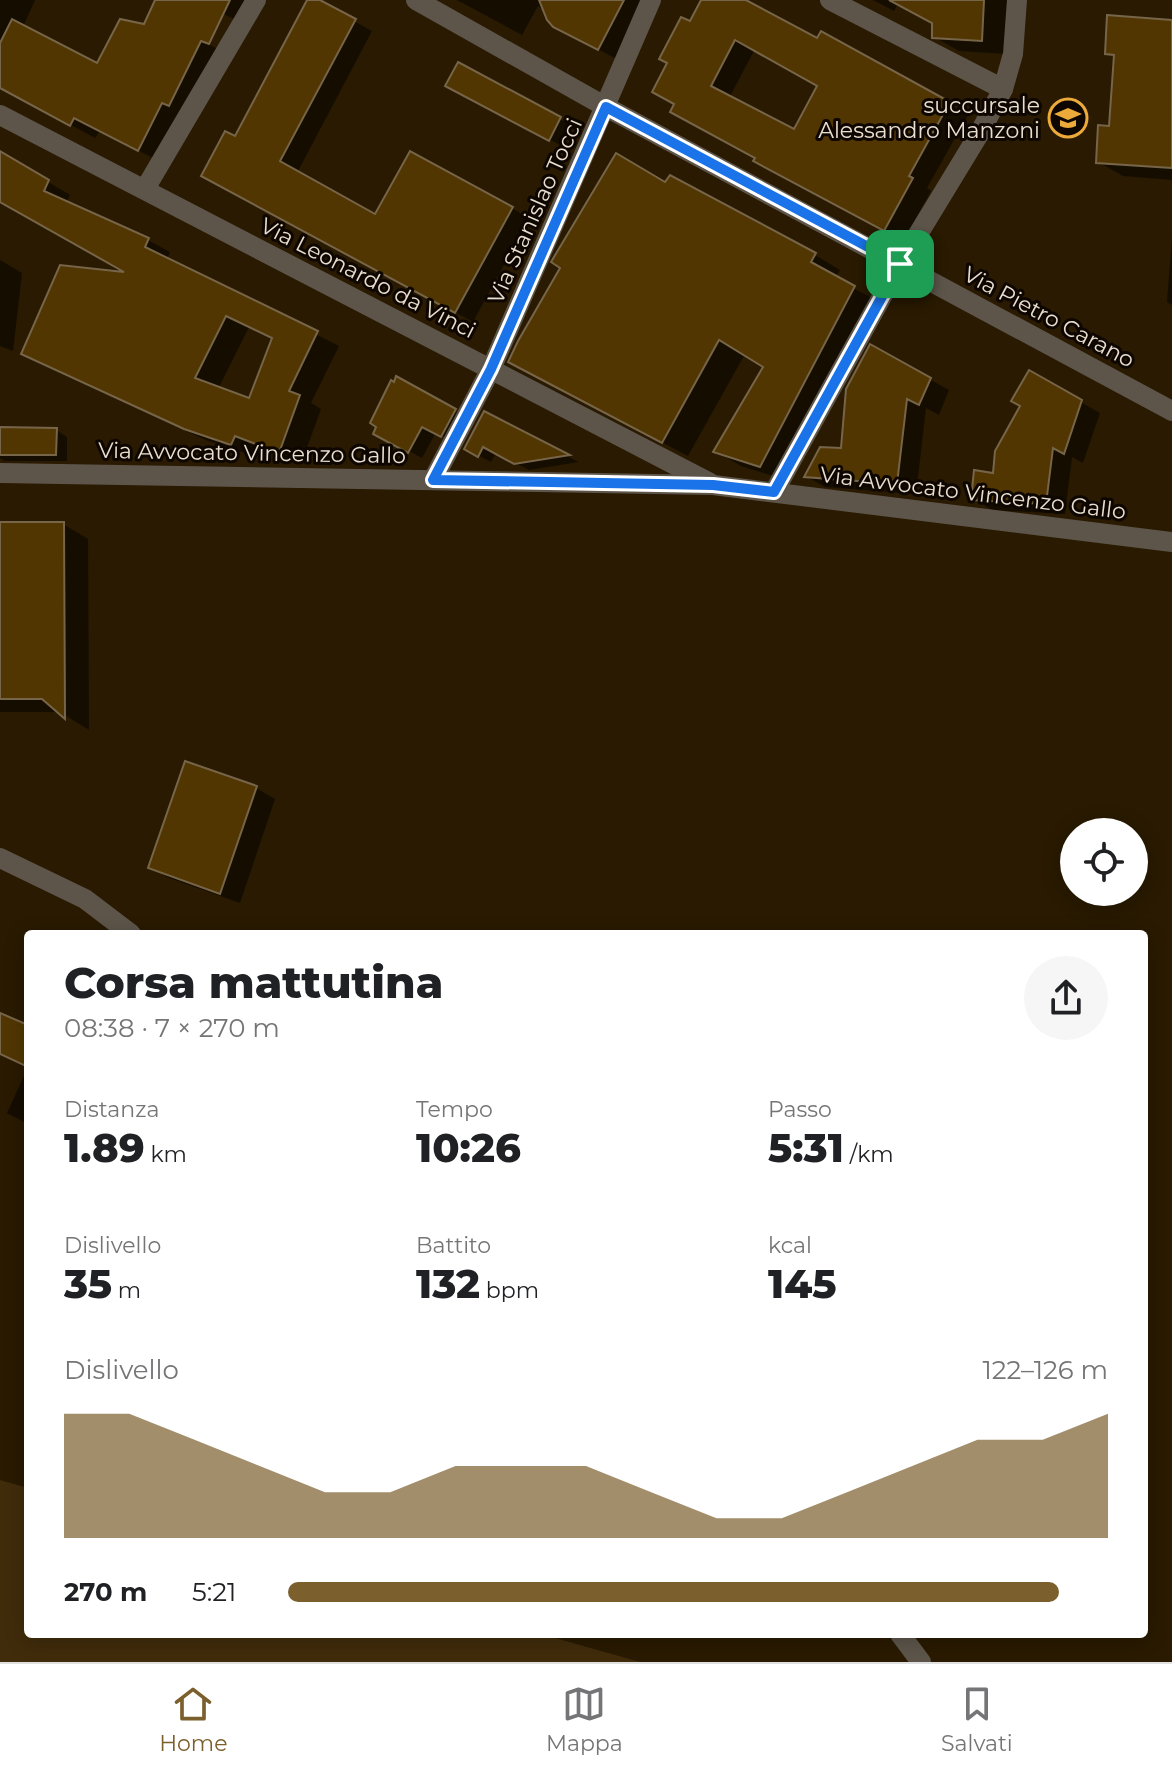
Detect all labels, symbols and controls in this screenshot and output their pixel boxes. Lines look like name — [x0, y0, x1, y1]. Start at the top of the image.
place label: succursale Alessandro Manzoni — [818, 92, 1040, 144]
school or university icon: succursale Alessandro Manzoni — [1047, 97, 1089, 139]
street label: Via Stanislao Tocci — [482, 114, 588, 308]
street label: Via Leonardo da Vinci — [256, 212, 480, 344]
pin — [866, 230, 934, 298]
icon: arrive — [878, 242, 922, 286]
street label: Via Pietro Carano — [959, 261, 1139, 373]
street label: Via Avvocato Vincenzo Gallo — [98, 437, 406, 469]
street label: Via Avvocato Vincenzo Gallo — [819, 461, 1127, 525]
map controls — [1060, 818, 1148, 906]
button: locate — [1060, 818, 1148, 906]
text: Corsa mattutina — [64, 955, 443, 1009]
button: share — [1024, 956, 1108, 1040]
text: 08:38 · 7 × 270 m — [64, 1012, 280, 1044]
text: Distanza — [64, 1096, 159, 1123]
text: Tempo — [416, 1096, 493, 1123]
text: Passo — [768, 1096, 832, 1123]
text: 1.89 — [64, 1123, 145, 1172]
text: 10:26 — [416, 1123, 521, 1172]
text: 5:31 — [768, 1123, 844, 1172]
text: km — [145, 1141, 187, 1168]
text: /km — [844, 1141, 894, 1168]
text: Dislivello — [64, 1232, 161, 1259]
text: Battito — [416, 1232, 491, 1259]
text: kcal — [768, 1232, 812, 1259]
text: 35 — [64, 1259, 112, 1308]
text: 132 — [416, 1259, 480, 1308]
text: 145 — [768, 1259, 836, 1308]
text: m — [112, 1277, 141, 1304]
text: bpm — [480, 1277, 539, 1304]
text: Dislivello — [64, 1354, 179, 1386]
text: 122–126 m — [982, 1354, 1108, 1386]
text: 270 m — [64, 1576, 147, 1608]
text: 5:21 — [192, 1576, 236, 1608]
tab: Home — [159, 1682, 228, 1757]
tab: Mappa — [546, 1682, 623, 1757]
tab: Salvati — [941, 1682, 1013, 1757]

